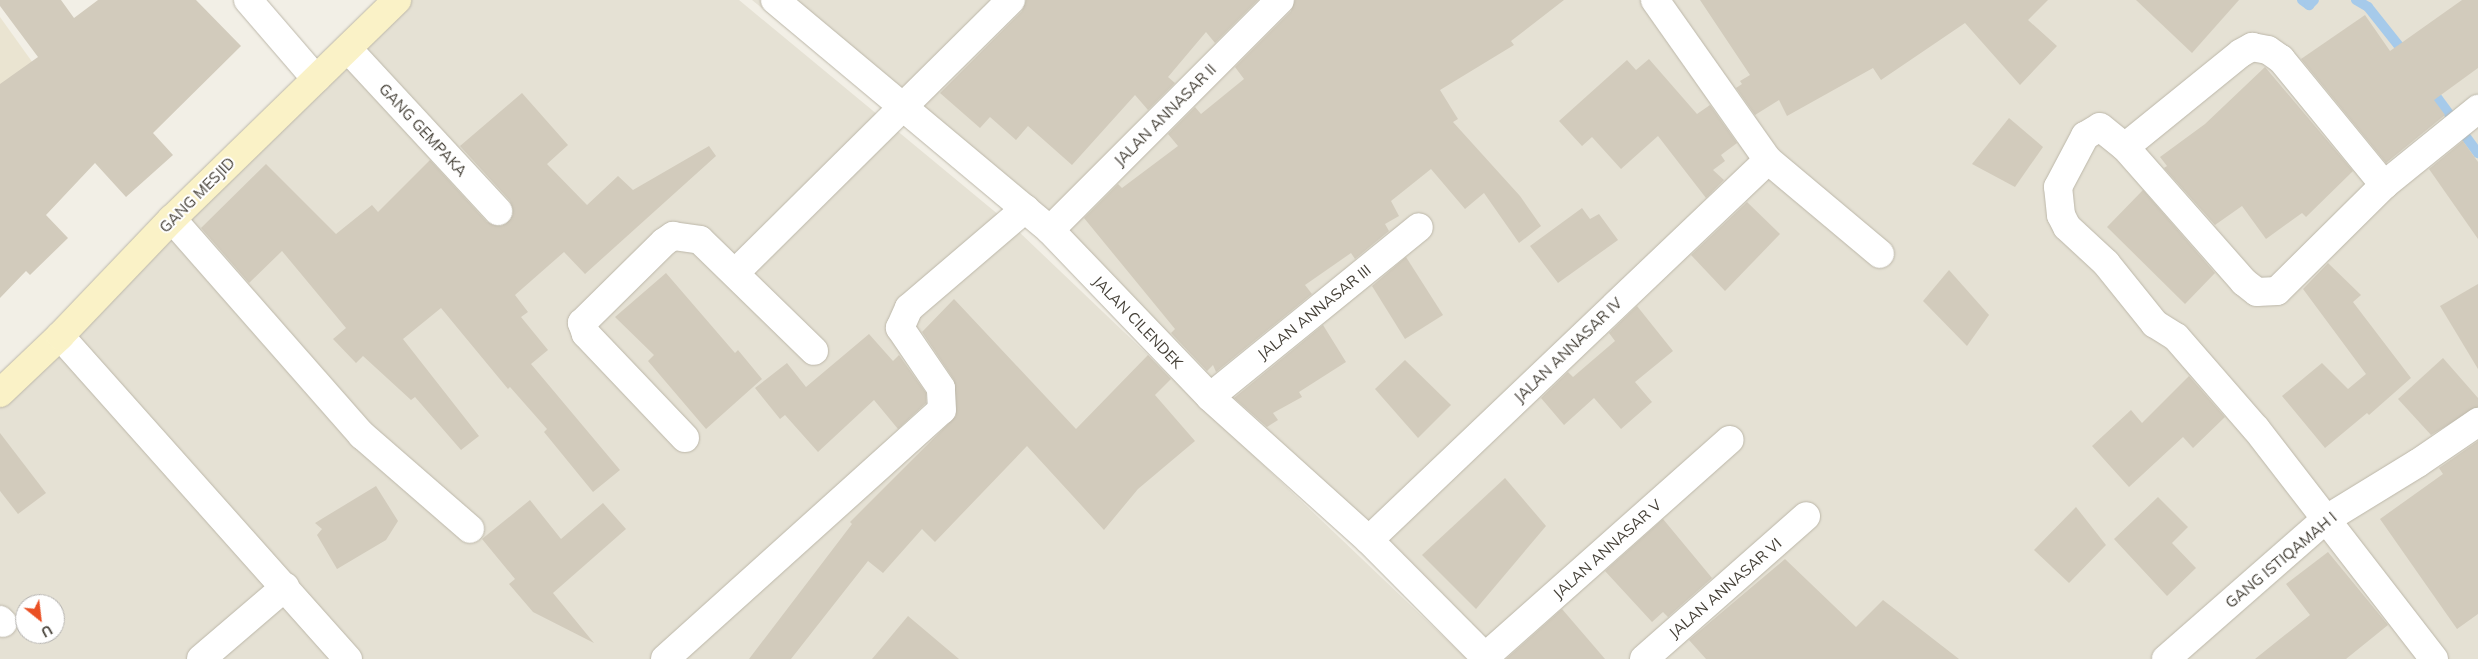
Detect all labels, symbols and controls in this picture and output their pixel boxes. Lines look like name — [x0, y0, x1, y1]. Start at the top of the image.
street label: JALAN ANNASAR II — [1110, 60, 1220, 170]
street label: GANG GEMPAKA — [375, 80, 471, 180]
street label: GANG MESJID — [156, 154, 238, 236]
street label: JALAN ANNASAR III — [1254, 261, 1374, 363]
street label: JALAN CILENDEK — [1089, 272, 1187, 372]
street label: JALAN ANNASAR IV — [1510, 294, 1626, 406]
street label: JALAN ANNASAR V — [1549, 496, 1665, 602]
street label: GANG ISTIQAMAH I — [2222, 508, 2340, 612]
street label: JALAN ANNASAR VI — [1665, 534, 1785, 642]
north arrow — [15, 594, 65, 644]
text: U — [38, 621, 56, 642]

